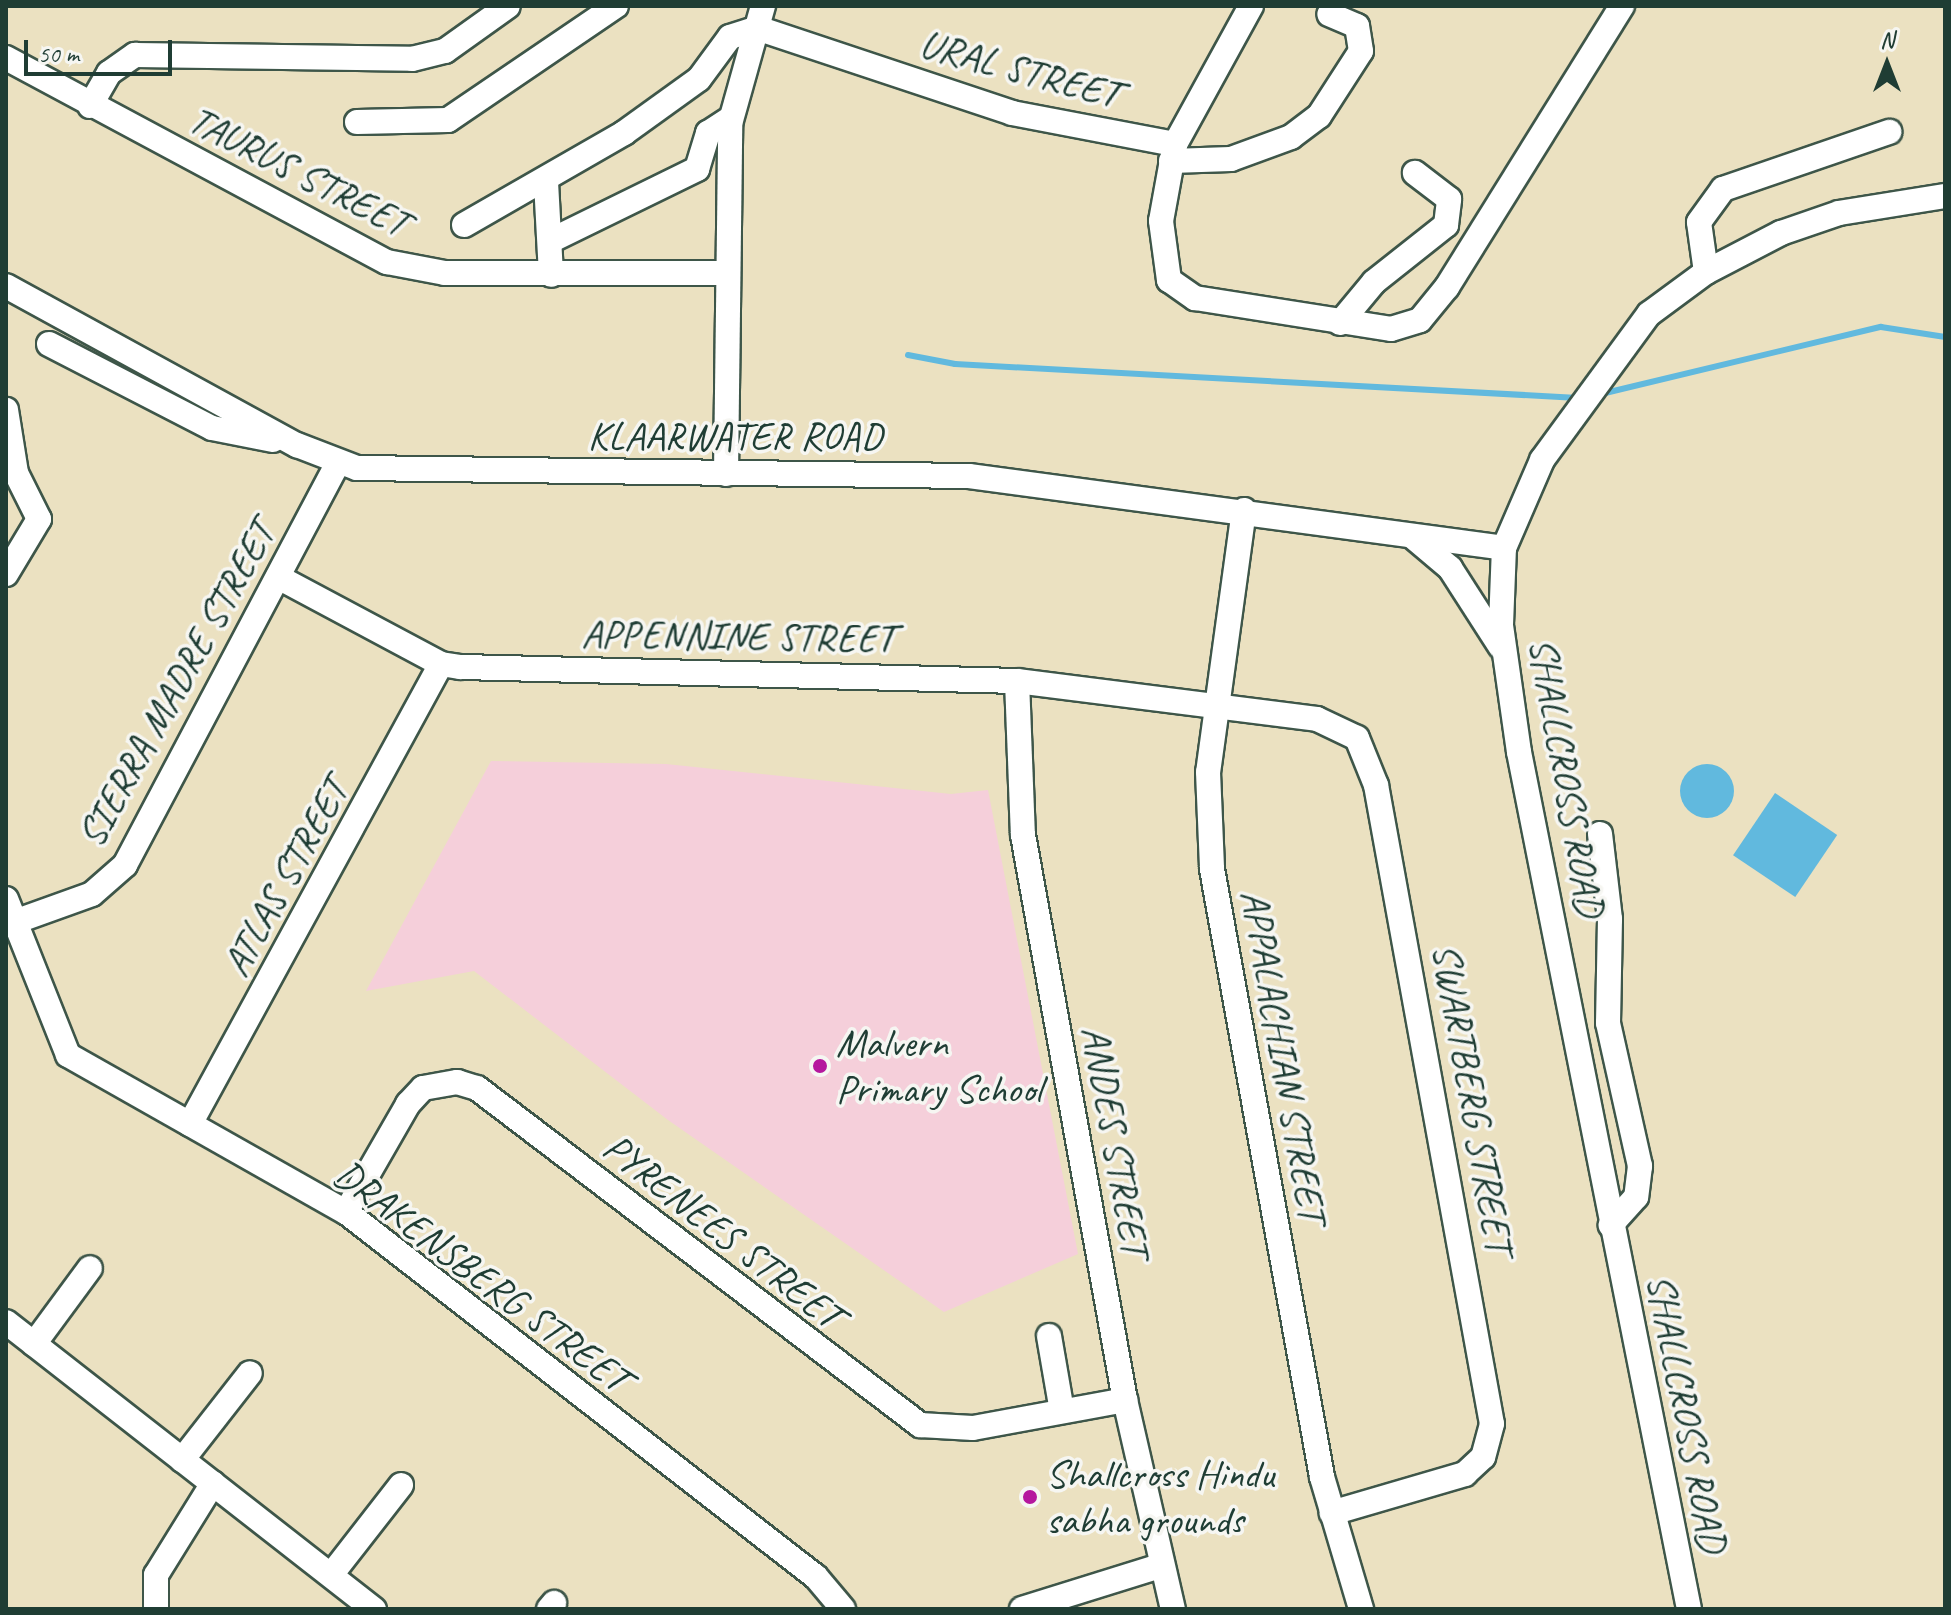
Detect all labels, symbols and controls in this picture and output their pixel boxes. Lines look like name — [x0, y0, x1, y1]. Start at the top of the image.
street label: URAL STREET — [915, 19, 1125, 119]
scale bar — [28, 24, 176, 74]
north arrow — [1847, 24, 1927, 104]
text: N — [1880, 26, 1894, 54]
text: 50 m — [38, 39, 79, 69]
street label: TAURUS STREET — [181, 95, 417, 247]
street label: KLAARWATER ROAD — [587, 412, 883, 460]
street label: SIERRA MADRE STREET — [66, 513, 286, 855]
street label: APPENNINE STREET — [581, 609, 895, 663]
street label: SHALLCROSS ROAD — [1519, 633, 1615, 921]
street label: ATLAS STREET — [211, 770, 359, 984]
street label: APPALACHIAN STREET — [1231, 886, 1337, 1226]
street label: SWARTBERG STREET — [1422, 940, 1524, 1256]
place label: Malvern Primary School — [836, 1019, 1041, 1113]
street label: ANDES STREET — [1072, 1022, 1160, 1260]
marker: Malvern Primary School — [811, 1057, 829, 1075]
street label: PYRENEES STREET — [594, 1123, 852, 1339]
street label: DRAKENSBERG STREET — [325, 1150, 639, 1402]
street label: SHALLCROSS ROAD — [1636, 1269, 1738, 1557]
place label: Shallcross Hindu sabha grounds — [1046, 1450, 1274, 1544]
marker: Shallcross Hindu sabha grounds — [1021, 1488, 1039, 1506]

